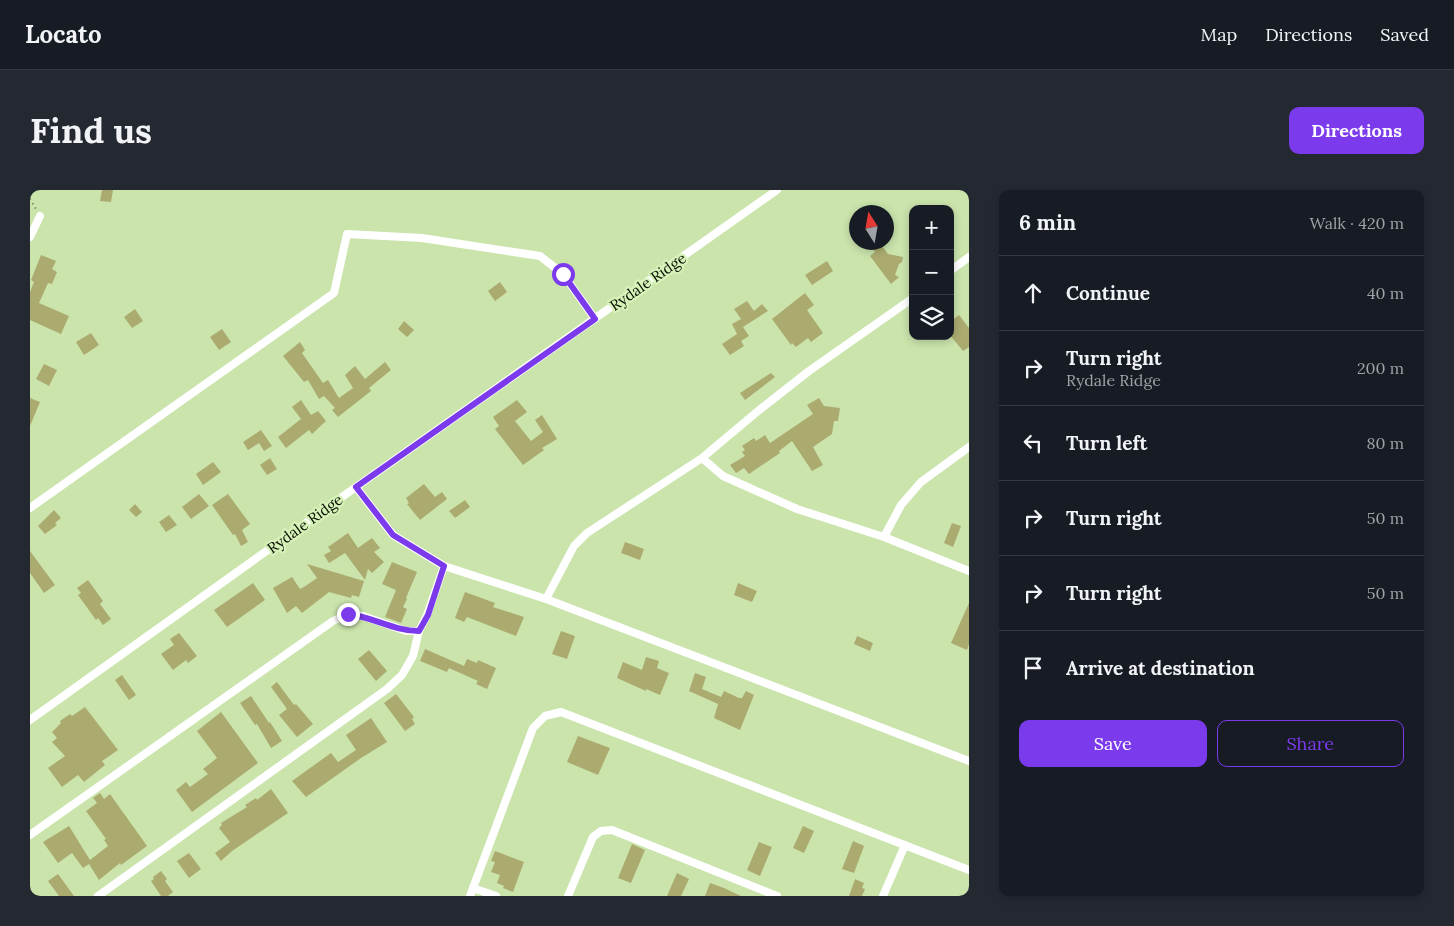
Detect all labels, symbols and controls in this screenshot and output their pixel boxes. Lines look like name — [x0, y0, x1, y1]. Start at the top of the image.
text: Locato — [25, 19, 102, 50]
text: Map — [1201, 23, 1237, 46]
text: Directions — [1265, 23, 1352, 46]
text: Saved — [1380, 23, 1429, 46]
button: Directions — [1289, 107, 1424, 154]
text: Find us — [30, 108, 152, 153]
north arrow — [849, 205, 894, 250]
map controls — [909, 205, 954, 340]
button: + — [909, 205, 954, 250]
text: 6 min — [1019, 209, 1076, 236]
text: Walk · 420 m — [1309, 213, 1404, 233]
street label: Rydale Ridge — [606, 248, 690, 315]
button: − — [909, 250, 954, 295]
route start — [552, 263, 575, 286]
icon: ahead — [1019, 279, 1047, 307]
text: Continue — [1066, 281, 1150, 305]
text: 40 m — [1367, 283, 1404, 303]
button: layers — [909, 295, 954, 340]
text: Turn right — [1066, 346, 1162, 370]
icon: right — [1019, 354, 1047, 382]
text: 200 m — [1357, 358, 1404, 378]
text: Rydale Ridge — [1066, 370, 1161, 390]
icon: left — [1019, 429, 1047, 457]
text: Turn left — [1066, 431, 1147, 455]
text: 80 m — [1367, 433, 1404, 453]
street label: Rydale Ridge — [263, 490, 346, 557]
icon: right — [1019, 504, 1047, 532]
text: Turn right — [1066, 506, 1162, 530]
text: 50 m — [1367, 508, 1404, 528]
icon: right — [1019, 579, 1047, 607]
text: Turn right — [1066, 581, 1162, 605]
text: 50 m — [1367, 583, 1404, 603]
route end — [337, 603, 360, 626]
icon: arrive — [1019, 654, 1047, 682]
text: Arrive at destination — [1066, 656, 1255, 680]
button: Save — [1019, 720, 1207, 767]
button: Share — [1217, 720, 1404, 767]

